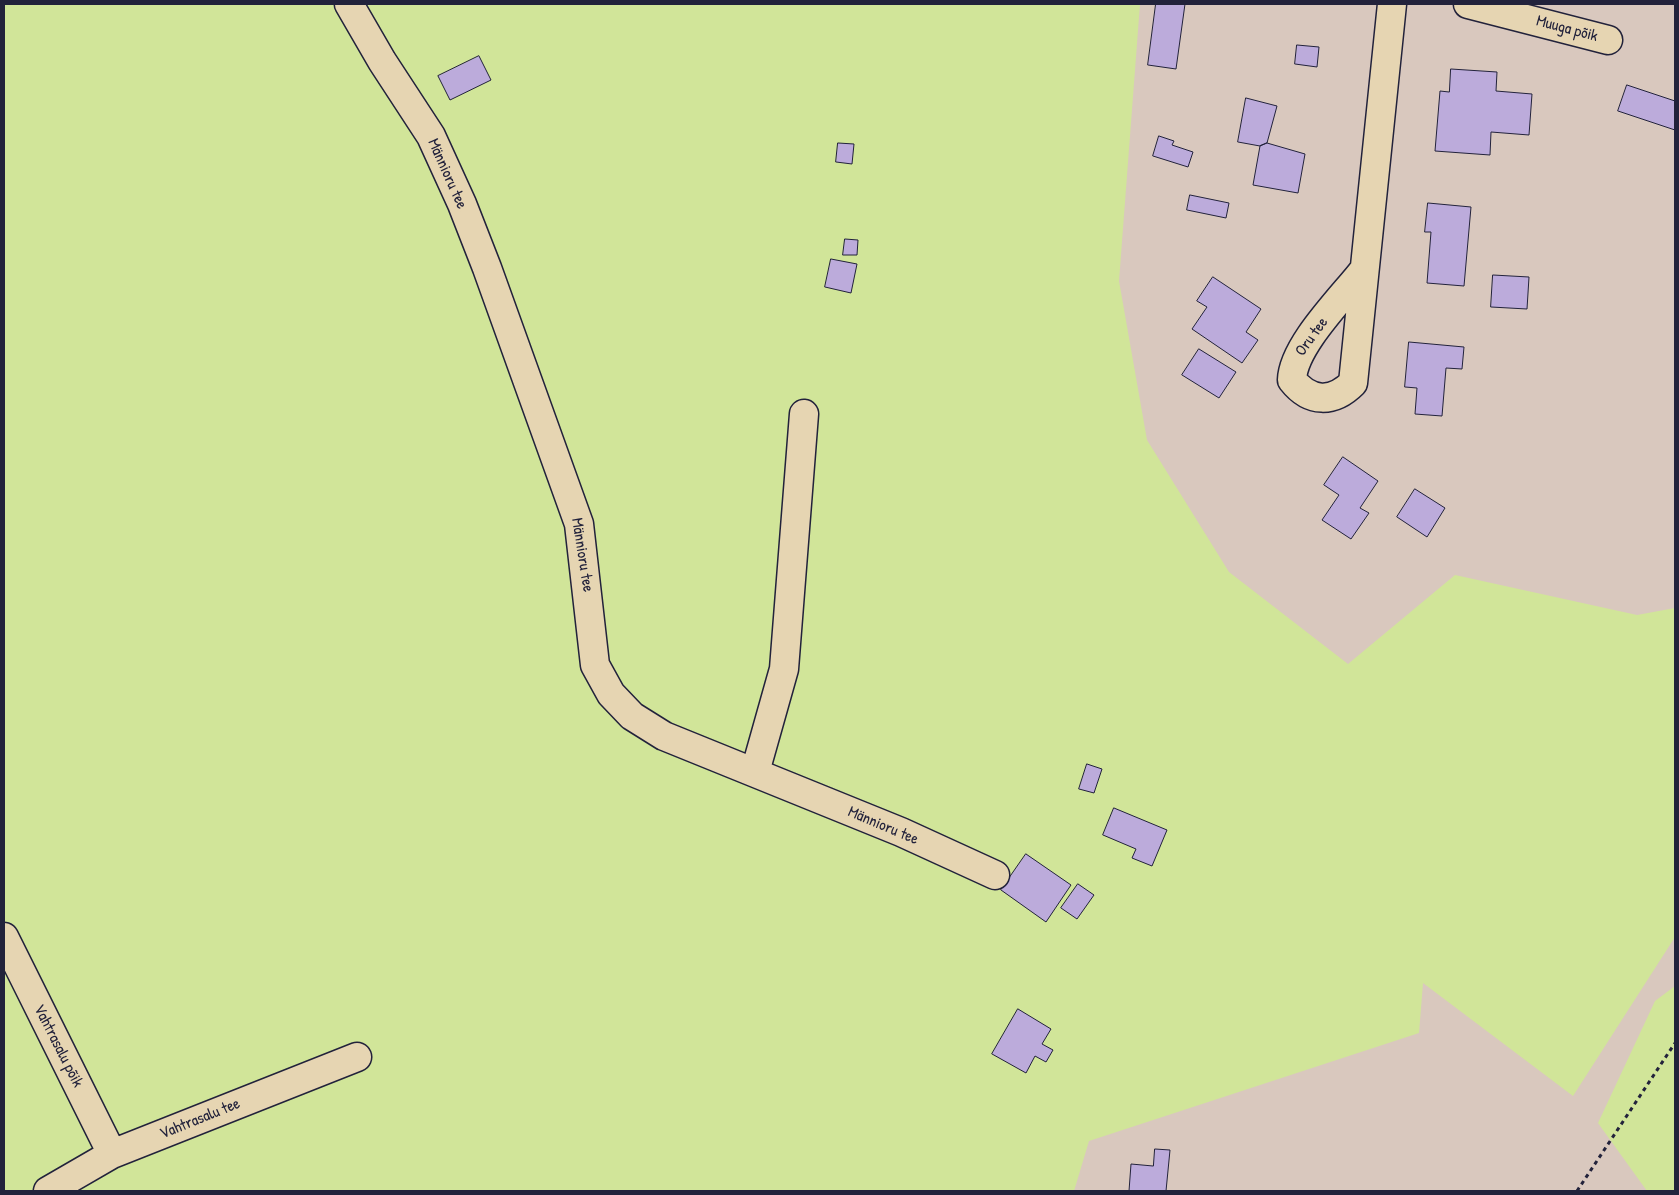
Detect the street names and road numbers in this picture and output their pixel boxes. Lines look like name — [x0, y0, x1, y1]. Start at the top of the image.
street label: Muuga põik — [1534, 12, 1600, 46]
street label: Männioru tee — [423, 136, 471, 212]
street label: Oru tee — [1291, 314, 1333, 360]
street label: Männioru tee — [567, 517, 597, 593]
street label: Männioru tee — [845, 803, 921, 849]
street label: Vahtrasalu põik — [29, 1001, 87, 1091]
street label: Vahtrasalu tee — [157, 1094, 243, 1144]

